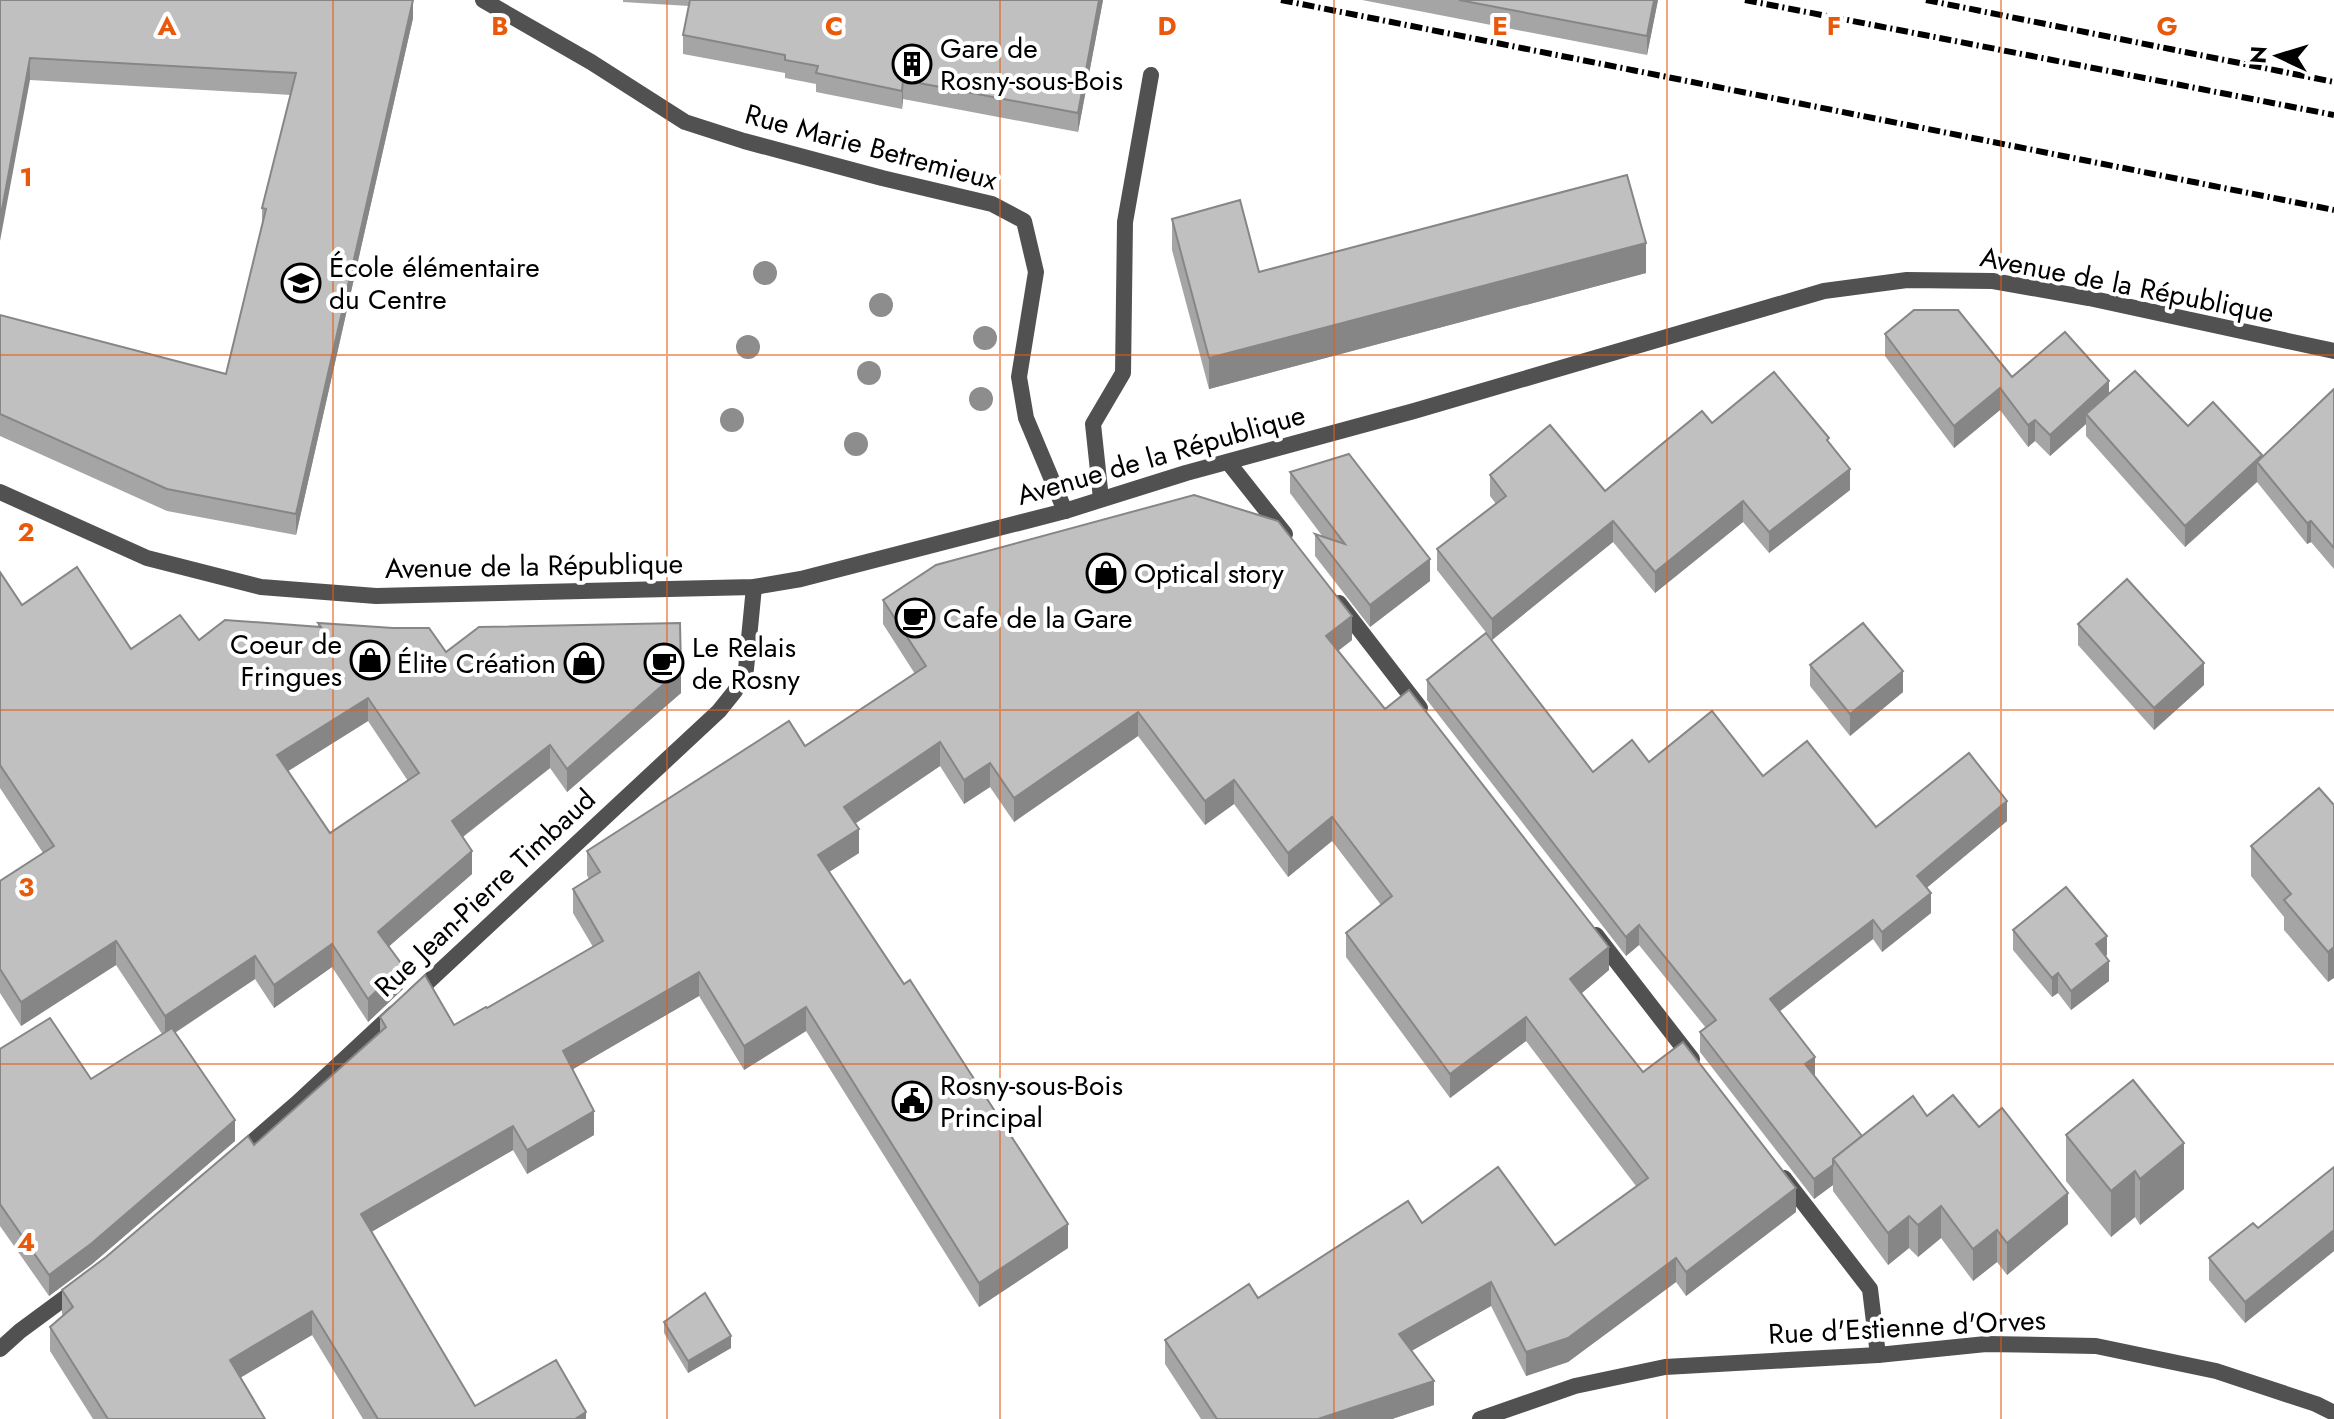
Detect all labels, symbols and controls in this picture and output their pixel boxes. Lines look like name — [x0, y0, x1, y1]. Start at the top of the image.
text: A — [156, 7, 177, 45]
text: B — [491, 7, 509, 45]
text: C — [825, 7, 843, 45]
text: D — [1157, 7, 1177, 45]
text: E — [1492, 7, 1508, 45]
text: F — [1827, 7, 1841, 45]
text: G — [2156, 7, 2178, 45]
north arrow — [2238, 16, 2318, 96]
place label: Gare de Rosny-sous-Bois — [940, 28, 1123, 101]
building icon: Gare de Rosny-sous-Bois — [891, 43, 933, 85]
text: N — [2241, 45, 2275, 64]
street label: Rue Marie Betremieux — [740, 94, 1002, 200]
text: 1 — [19, 158, 33, 196]
street label: Avenue de la République — [1977, 236, 2277, 334]
place label: École élémentaire du Centre — [329, 247, 540, 320]
school or university icon: École élémentaire du Centre — [280, 262, 322, 304]
street label: Avenue de la République — [1012, 394, 1310, 516]
text: 2 — [17, 513, 35, 551]
street label: Avenue de la République — [385, 543, 683, 589]
shop icon: Optical story — [1085, 552, 1127, 594]
place label: Optical story — [1134, 553, 1285, 594]
cafe icon: Cafe de la Gare — [894, 597, 936, 639]
place label: Cafe de la Gare — [943, 598, 1132, 639]
place label: Coeur de Fringues — [230, 624, 342, 697]
place label: Le Relais de Rosny — [692, 627, 801, 700]
shop icon: Coeur de Fringues — [349, 639, 391, 681]
shop icon: Élite Création — [563, 642, 605, 684]
cafe icon: Le Relais de Rosny — [643, 642, 685, 684]
place label: Élite Création — [397, 643, 556, 684]
street label: Rue Jean-Pierre Timbaud — [365, 779, 605, 1007]
text: 3 — [18, 868, 34, 906]
place label: Rosny-sous-Bois Principal — [940, 1065, 1123, 1138]
public building icon: Rosny-sous-Bois Principal — [891, 1080, 933, 1122]
text: 4 — [17, 1223, 35, 1261]
street label: Rue d'Estienne d'Orves — [1767, 1299, 2047, 1355]

